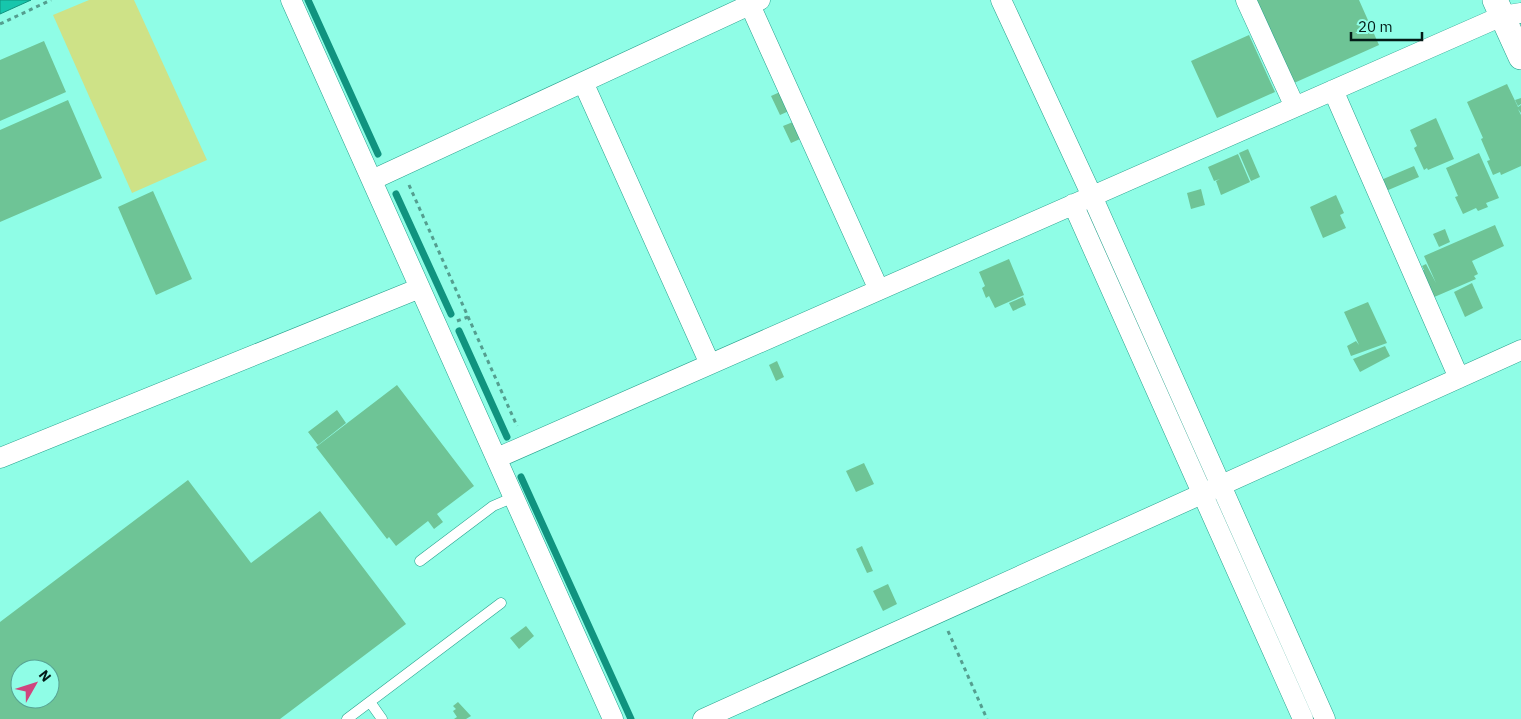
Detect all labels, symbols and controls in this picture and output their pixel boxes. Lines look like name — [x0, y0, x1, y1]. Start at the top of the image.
scale bar — [1351, 10, 1422, 42]
text: 20 m — [1358, 17, 1393, 36]
north arrow — [10, 659, 60, 709]
text: N — [35, 666, 55, 685]

